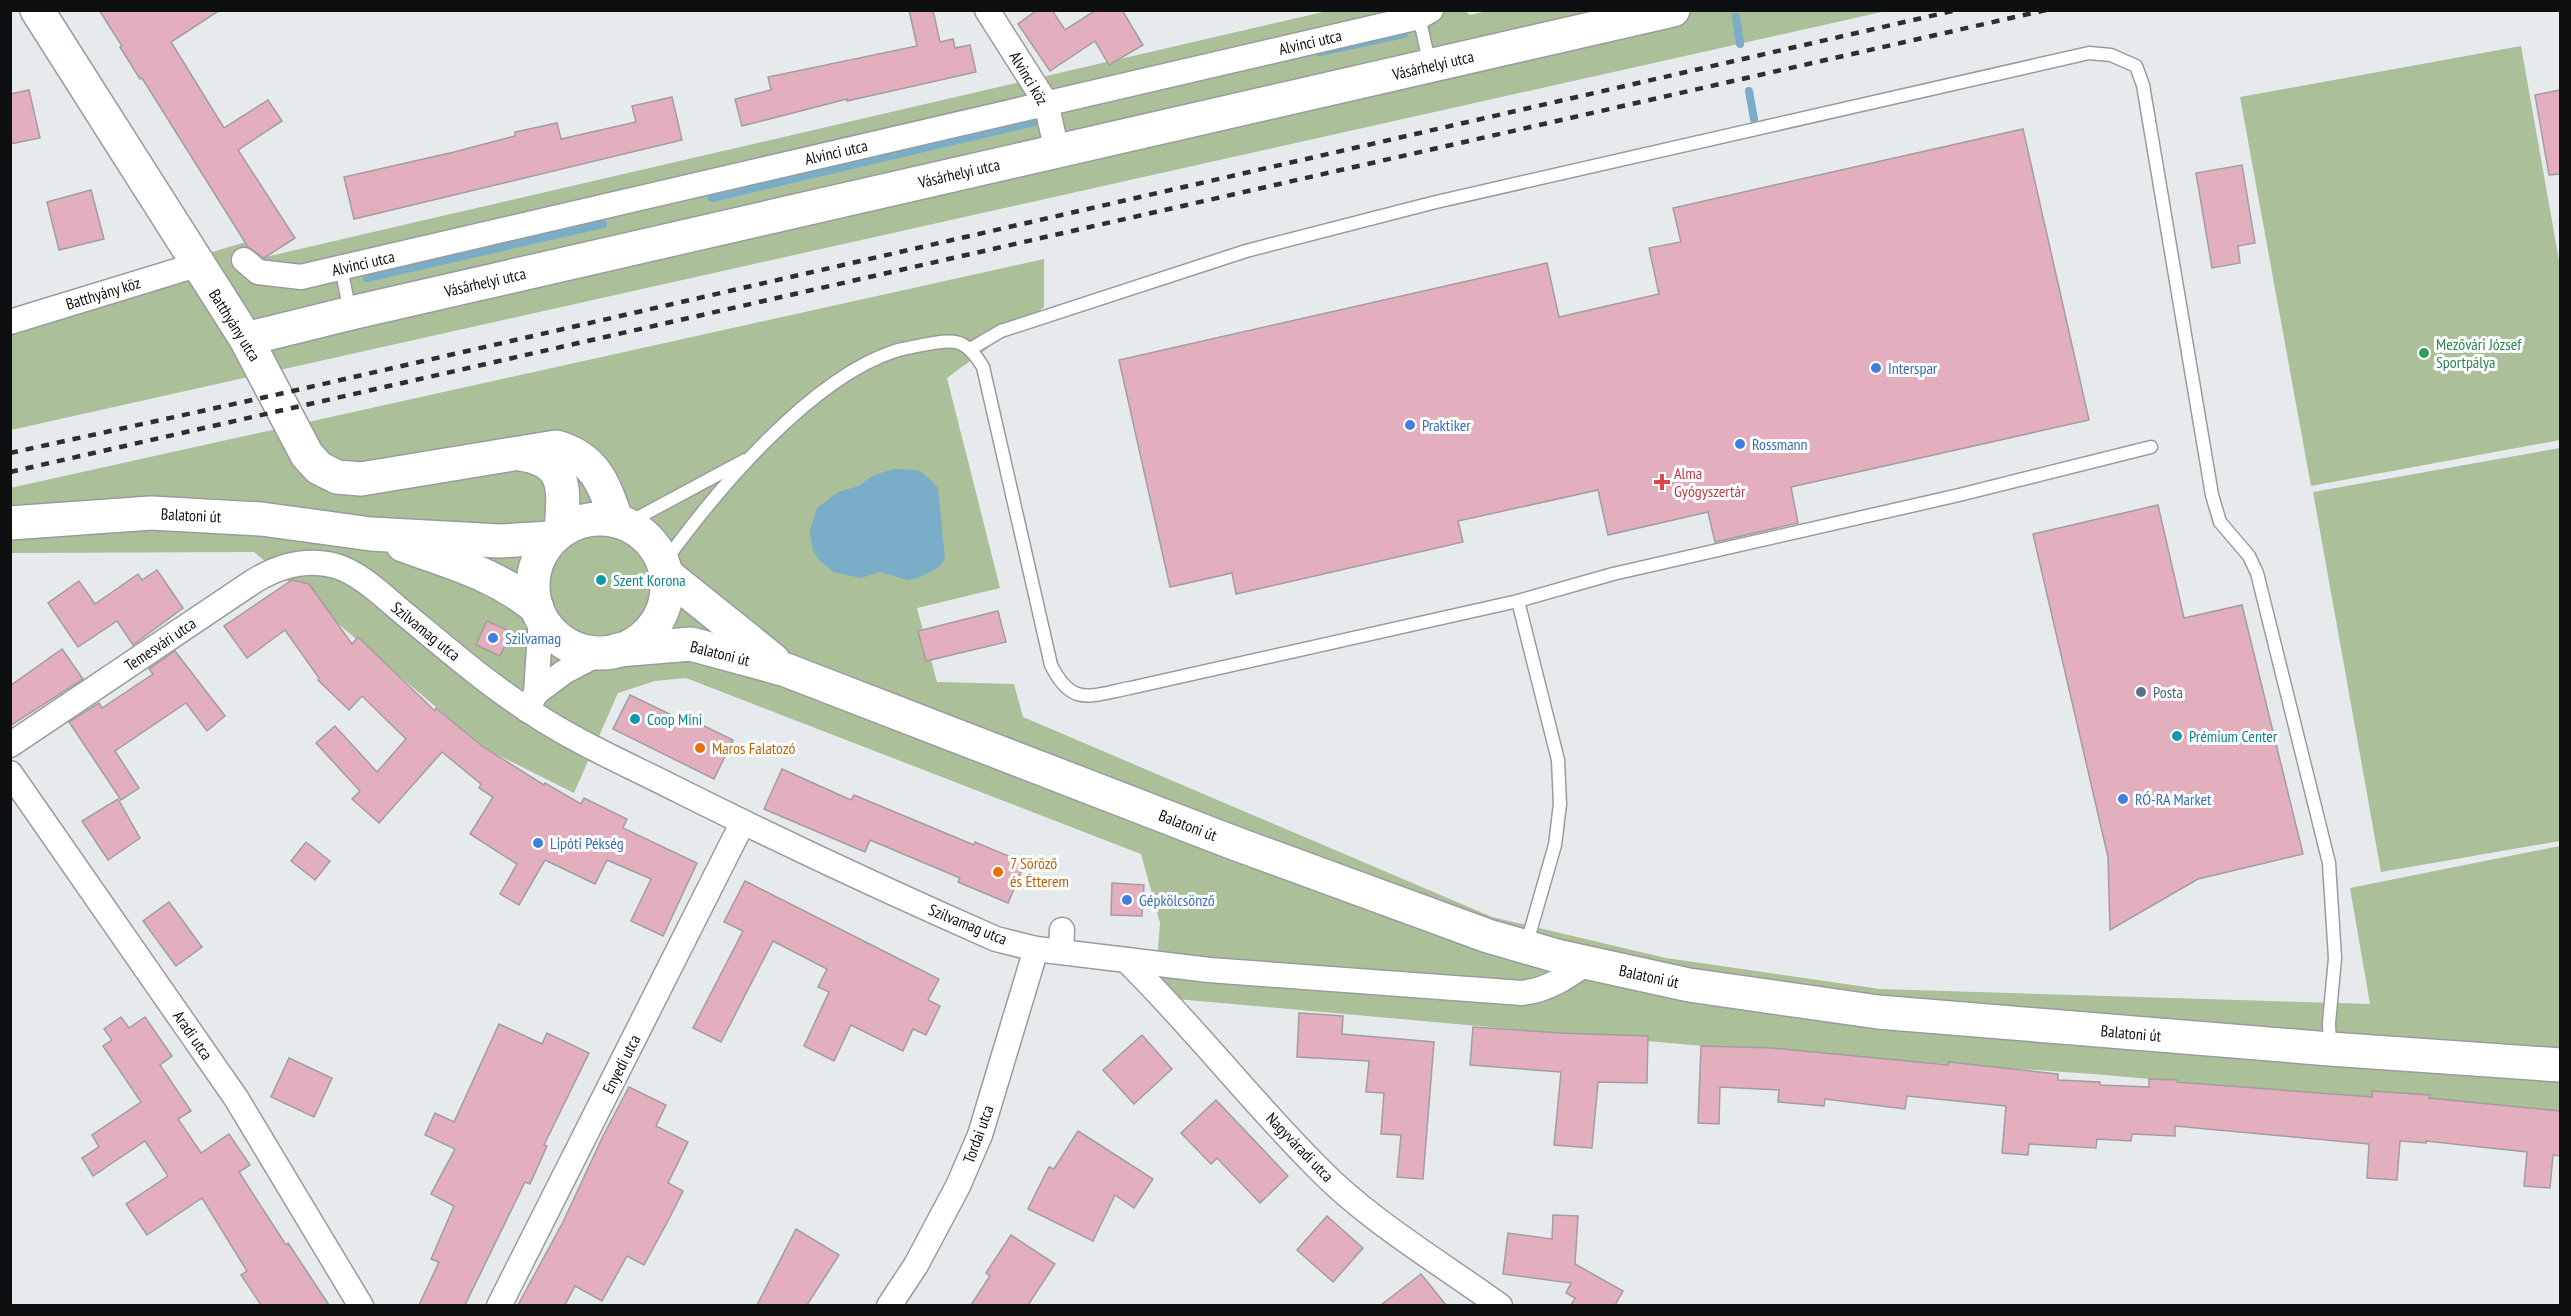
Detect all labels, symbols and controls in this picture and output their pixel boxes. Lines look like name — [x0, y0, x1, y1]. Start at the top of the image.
street label: Alvinci utca — [1277, 25, 1343, 59]
street label: Vásárhelyi utca — [1389, 46, 1476, 84]
street label: Alvinci köz — [1005, 48, 1053, 109]
street label: Alvinci utca — [803, 135, 869, 169]
street label: Vásárhelyi utca — [915, 154, 1002, 192]
street label: Alvinci utca — [330, 246, 396, 280]
street label: Vásárhelyi utca — [441, 263, 528, 301]
street label: Batthyány köz — [63, 272, 143, 314]
street label: Batthyány utca — [205, 285, 265, 365]
place label: Mezővári József Sportpálya — [2436, 334, 2522, 372]
marker: Mezővári József Sportpálya — [2417, 346, 2431, 360]
place label: Interspar — [1888, 358, 1938, 378]
marker: Interspar — [1869, 361, 1883, 375]
place label: Praktiker — [1422, 415, 1471, 435]
marker: Praktiker — [1403, 418, 1417, 432]
place label: Rossmann — [1752, 434, 1808, 454]
marker: Rossmann — [1733, 437, 1747, 451]
place label: Alma Gyógyszertár — [1674, 463, 1746, 501]
marker: Alma Gyógyszertár — [1655, 475, 1669, 489]
street label: Balatoni út — [160, 503, 222, 527]
place label: Szent Korona — [613, 570, 686, 590]
marker: Szent Korona — [594, 573, 608, 587]
street label: Szilvamag utca — [388, 597, 464, 665]
street label: Temesvári utca — [121, 613, 199, 675]
place label: Szilvamag — [505, 628, 561, 648]
marker: Szilvamag — [486, 631, 500, 645]
street label: Balatoni út — [688, 636, 752, 670]
place label: Posta — [2153, 682, 2183, 702]
marker: Posta — [2134, 685, 2148, 699]
place label: Coop Mini — [647, 709, 702, 729]
marker: Coop Mini — [628, 712, 642, 726]
place label: Prémium Center — [2189, 726, 2278, 746]
marker: Prémium Center — [2170, 729, 2184, 743]
place label: Maros Falatozó — [712, 738, 795, 758]
marker: Maros Falatozó — [693, 741, 707, 755]
place label: RÓ-RA Market — [2135, 789, 2212, 809]
marker: RÓ-RA Market — [2116, 792, 2130, 806]
street label: Balatoni út — [1156, 805, 1220, 845]
place label: Lipóti Pékség — [550, 833, 624, 853]
marker: Lipóti Pékség — [531, 836, 545, 850]
place label: 7 Söröző és Étterem — [1010, 853, 1069, 891]
marker: 7 Söröző és Étterem — [991, 865, 1005, 879]
place label: Gépkölcsönző — [1139, 890, 1215, 910]
marker: Gépkölcsönző — [1120, 893, 1134, 907]
street label: Szilvamag utca — [926, 899, 1010, 949]
street label: Balatoni út — [1617, 960, 1681, 992]
street label: Aradi utca — [169, 1007, 217, 1063]
street label: Balatoni út — [2100, 1020, 2163, 1046]
street label: Enyedi utca — [598, 1031, 644, 1097]
street label: Tordai utca — [958, 1102, 998, 1166]
street label: Nagyváradi utca — [1262, 1108, 1338, 1186]

